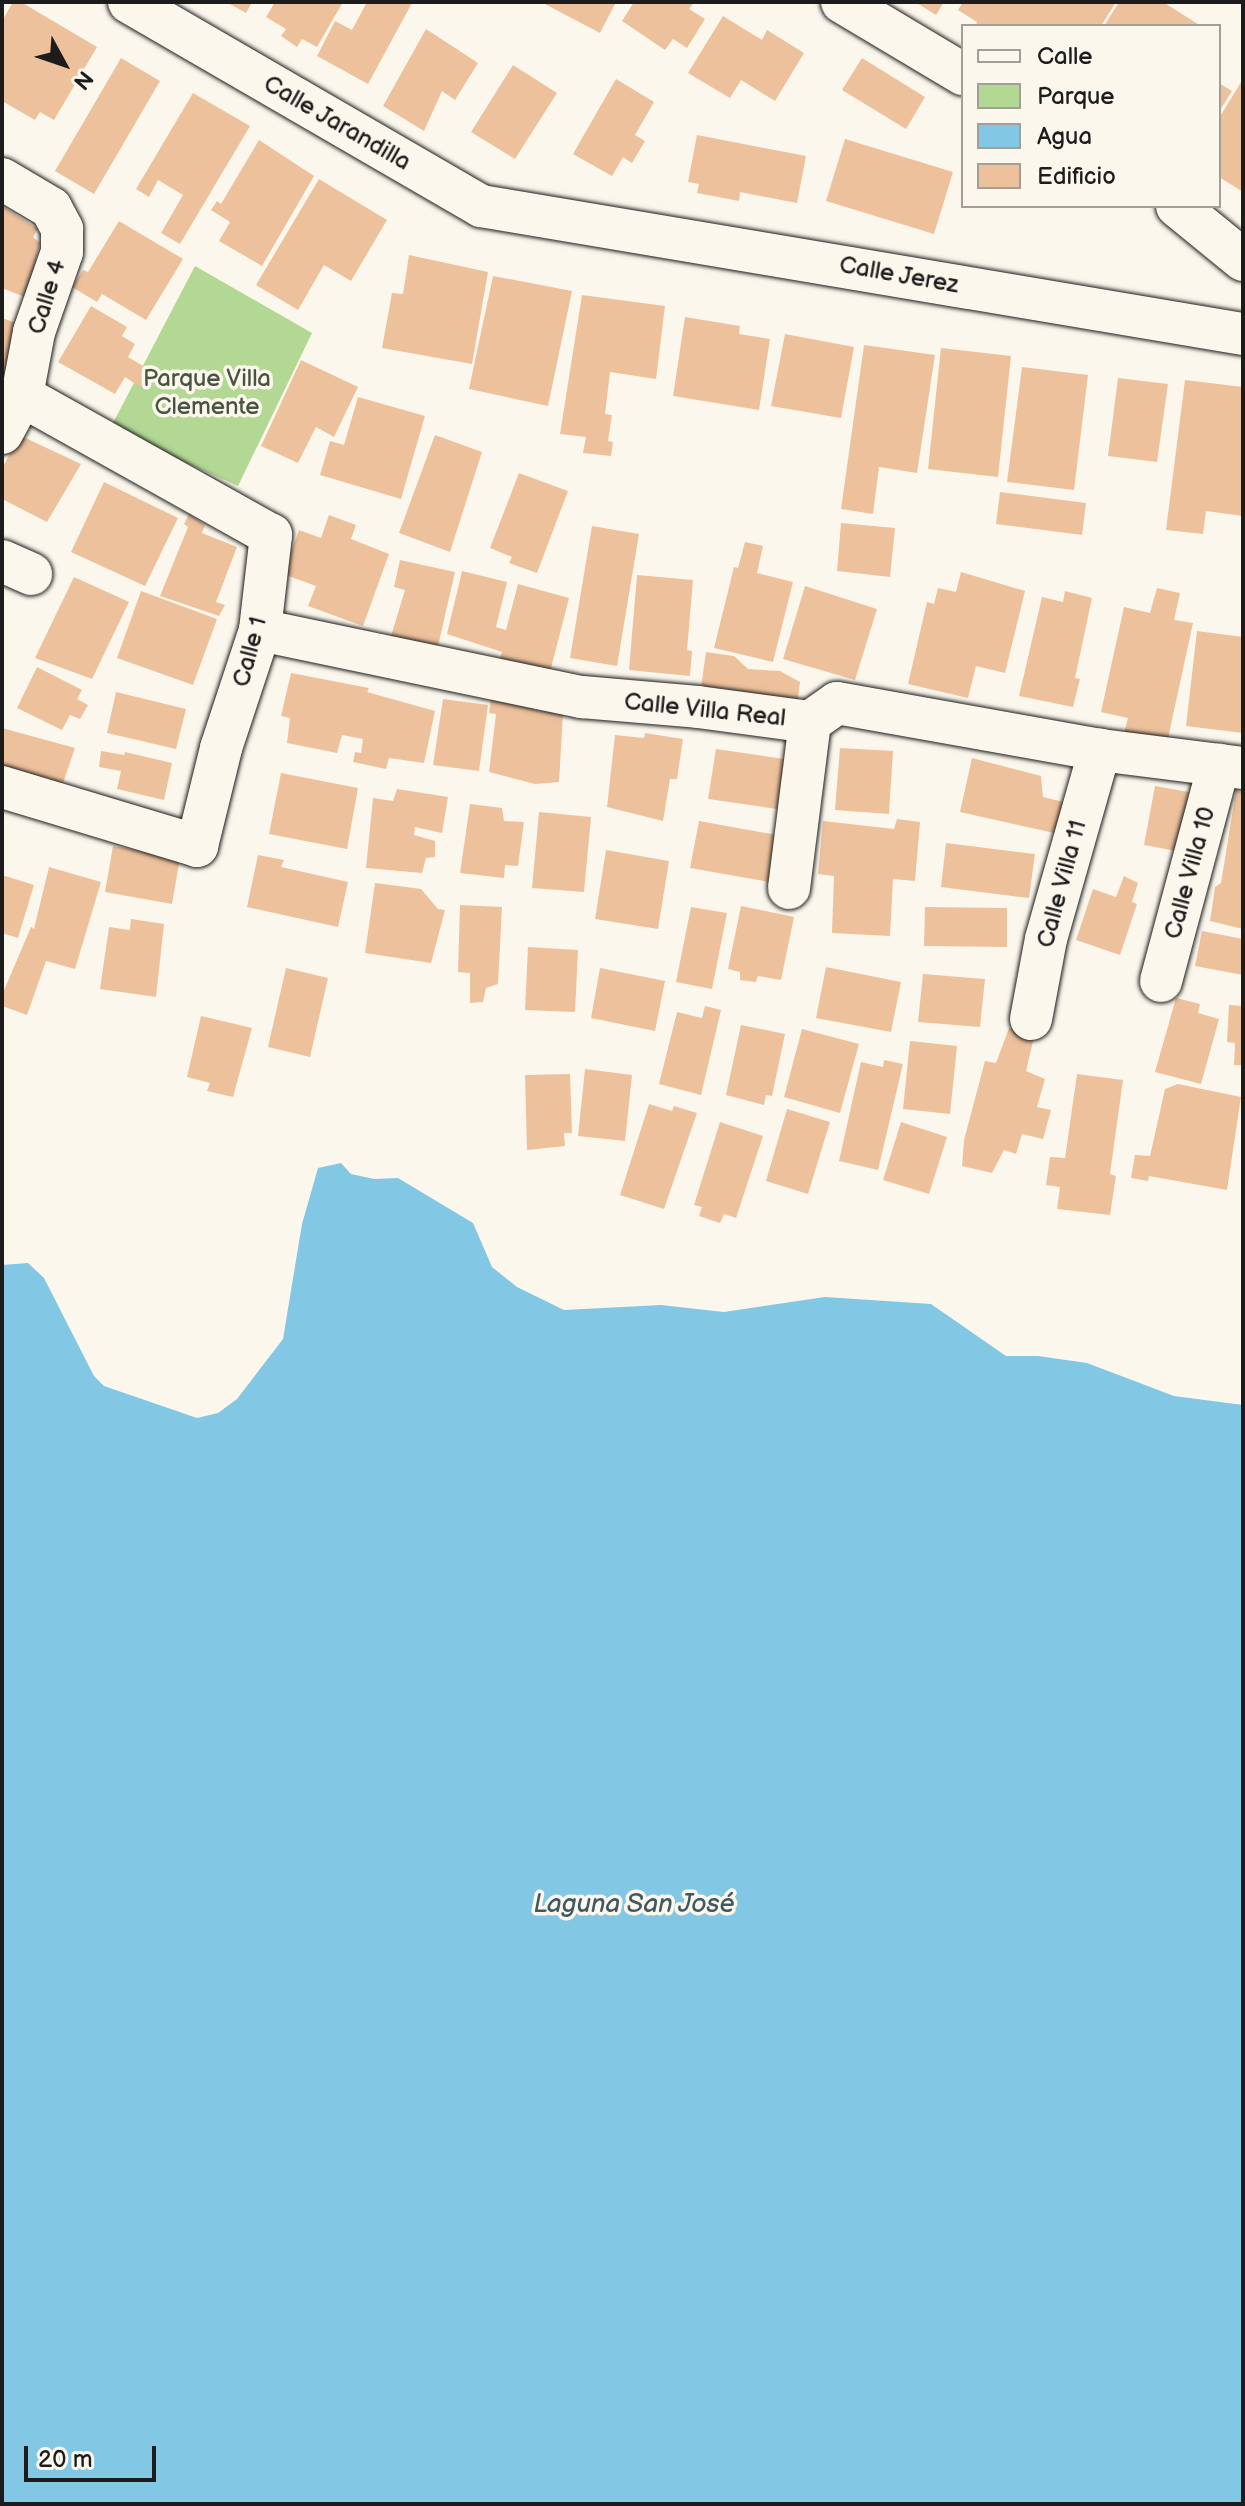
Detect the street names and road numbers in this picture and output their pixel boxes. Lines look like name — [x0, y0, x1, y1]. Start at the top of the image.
street label: Calle Jarandilla — [258, 69, 416, 177]
street label: Calle Jerez — [836, 250, 962, 300]
street label: Calle 4 — [22, 256, 72, 338]
street label: Calle 1 — [227, 614, 273, 690]
street label: Calle Villa Real — [622, 687, 788, 733]
street label: Calle Villa 10 — [1158, 803, 1222, 943]
street label: Calle Villa 11 — [1031, 817, 1093, 951]

